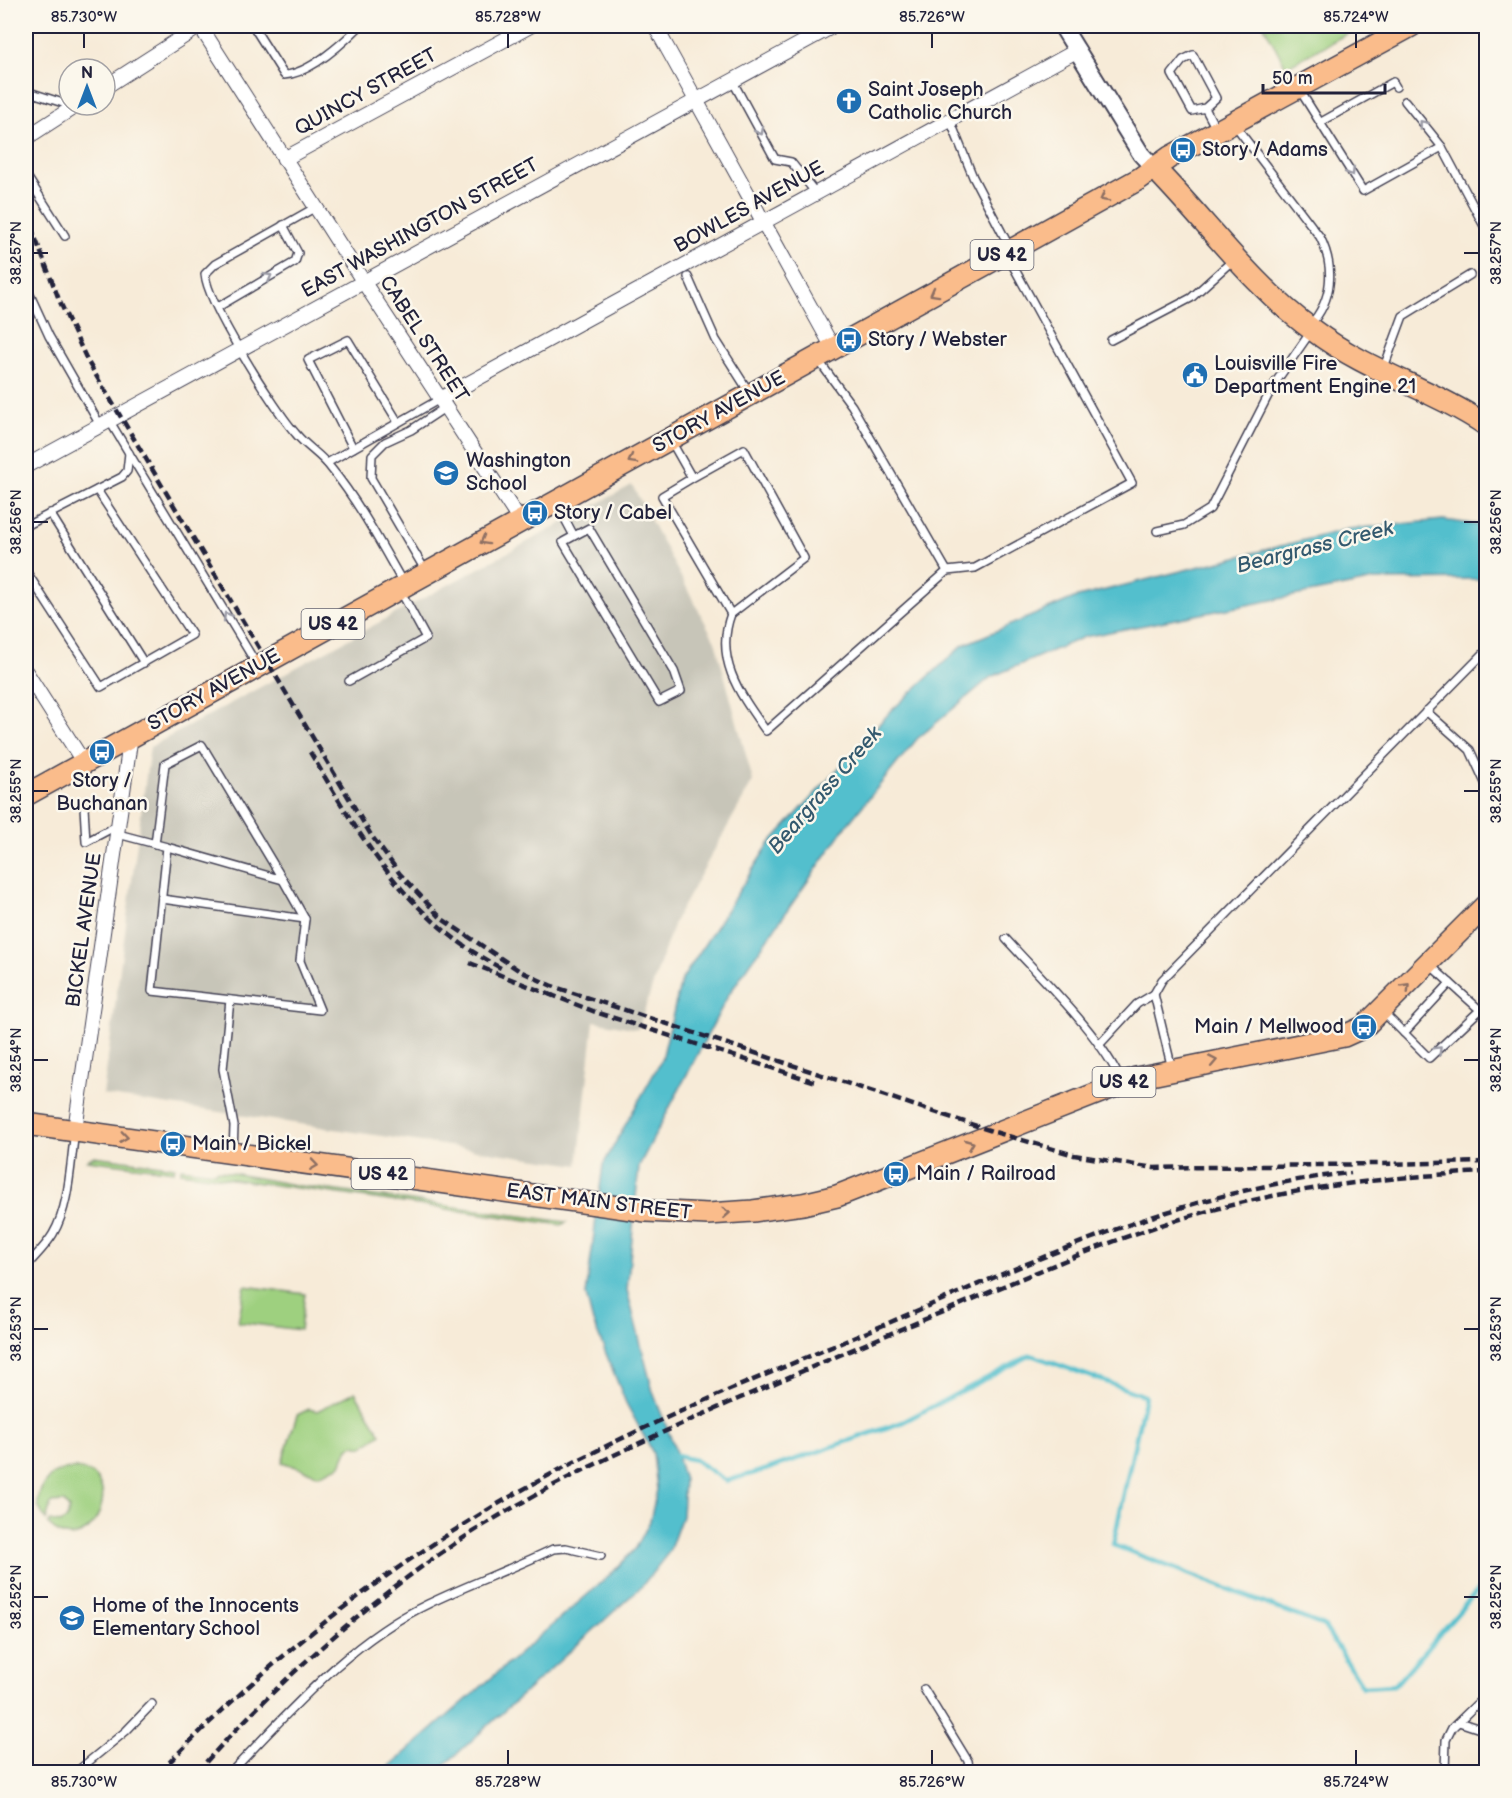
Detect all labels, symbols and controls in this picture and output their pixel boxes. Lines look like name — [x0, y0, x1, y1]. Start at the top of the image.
text: 85.730°W — [51, 8, 117, 27]
text: 85.728°W — [475, 8, 541, 27]
text: 85.726°W — [899, 8, 965, 27]
text: 85.724°W — [1323, 8, 1389, 27]
street label: QUINCY STREET — [291, 43, 441, 141]
north arrow — [57, 57, 117, 117]
scale bar — [1263, 57, 1384, 95]
text: N — [81, 64, 93, 83]
text: 50 m — [1272, 68, 1313, 89]
place label: Saint Joseph Catholic Church — [868, 78, 1012, 125]
church icon: Saint Joseph Catholic Church — [834, 86, 864, 116]
one-way arrow — [1420, 119, 1431, 130]
one-way arrow — [753, 125, 764, 136]
bus stop icon: Story / Adams — [1168, 135, 1198, 165]
place label: Story / Adams — [1202, 138, 1328, 162]
street label: EAST WASHINGTON STREET — [297, 153, 543, 303]
street label: BOWLES AVENUE — [670, 156, 828, 258]
one-way arrow — [1344, 166, 1356, 176]
one-way arrow — [1100, 191, 1111, 202]
text: 38.257°N — [7, 221, 26, 285]
text: 38.257°N — [1487, 221, 1506, 285]
road number: US 42 — [970, 240, 1034, 270]
street label: CABEL STREET — [374, 271, 474, 407]
one-way arrow — [262, 273, 272, 285]
one-way arrow — [930, 286, 940, 297]
bus stop icon: Story / Webster — [834, 325, 864, 355]
place label: Story / Webster — [868, 328, 1008, 352]
place label: Louisville Fire Department Engine 21 — [1214, 352, 1416, 399]
public building icon: Louisville Fire Department Engine 21 — [1180, 360, 1210, 390]
street label: STORY AVENUE — [648, 366, 790, 458]
place label: Washington School — [466, 449, 571, 496]
one-way arrow — [628, 453, 639, 464]
school or university icon: Washington School — [431, 458, 461, 488]
text: 38.256°N — [7, 489, 26, 555]
text: 38.256°N — [1487, 489, 1506, 555]
bus stop icon: Story / Cabel — [520, 498, 550, 528]
place label: Story / Cabel — [554, 501, 672, 525]
water label: Beargrass Creek — [1234, 515, 1397, 579]
one-way arrow — [480, 534, 490, 545]
road number: US 42 — [302, 609, 364, 639]
one-way arrow — [222, 612, 234, 622]
street label: STORY AVENUE — [143, 644, 285, 736]
water label: Beargrass Creek — [763, 721, 888, 859]
bus stop icon: Story / Buchanan — [87, 737, 117, 767]
text: 38.255°N — [7, 759, 26, 823]
text: 38.255°N — [1487, 759, 1506, 823]
place label: Story / Buchanan — [56, 769, 148, 816]
street label: BICKEL AVENUE — [61, 851, 107, 1009]
one-way arrow — [1399, 983, 1410, 993]
bus stop icon: Main / Mellwood — [1349, 1012, 1379, 1042]
place label: Main / Mellwood — [1194, 1015, 1344, 1039]
text: 38.254°N — [7, 1027, 26, 1093]
text: 38.254°N — [1487, 1027, 1506, 1093]
one-way arrow — [1431, 1046, 1442, 1057]
one-way arrow — [1208, 1055, 1218, 1068]
road number: US 42 — [1092, 1067, 1156, 1097]
bus stop icon: Main / Bickel — [158, 1129, 188, 1159]
one-way arrow — [119, 1130, 129, 1142]
place label: Main / Bickel — [192, 1132, 311, 1156]
one-way arrow — [964, 1139, 975, 1151]
one-way arrow — [309, 1158, 319, 1170]
road number: US 42 — [352, 1159, 415, 1189]
bus stop icon: Main / Railroad — [881, 1159, 911, 1189]
place label: Main / Railroad — [916, 1162, 1056, 1186]
street label: EAST MAIN STREET — [505, 1179, 693, 1225]
one-way arrow — [721, 1207, 730, 1220]
text: 38.253°N — [7, 1296, 26, 1362]
text: 38.253°N — [1487, 1296, 1506, 1362]
text: 38.252°N — [7, 1565, 26, 1629]
text: 38.252°N — [1487, 1565, 1506, 1629]
place label: Home of the Innocents Elementary School — [92, 1594, 299, 1641]
school or university icon: Home of the Innocents Elementary School — [57, 1603, 87, 1633]
text: 85.730°W — [51, 1773, 117, 1792]
text: 85.728°W — [475, 1773, 541, 1792]
text: 85.726°W — [899, 1773, 965, 1792]
text: 85.724°W — [1323, 1773, 1389, 1792]

